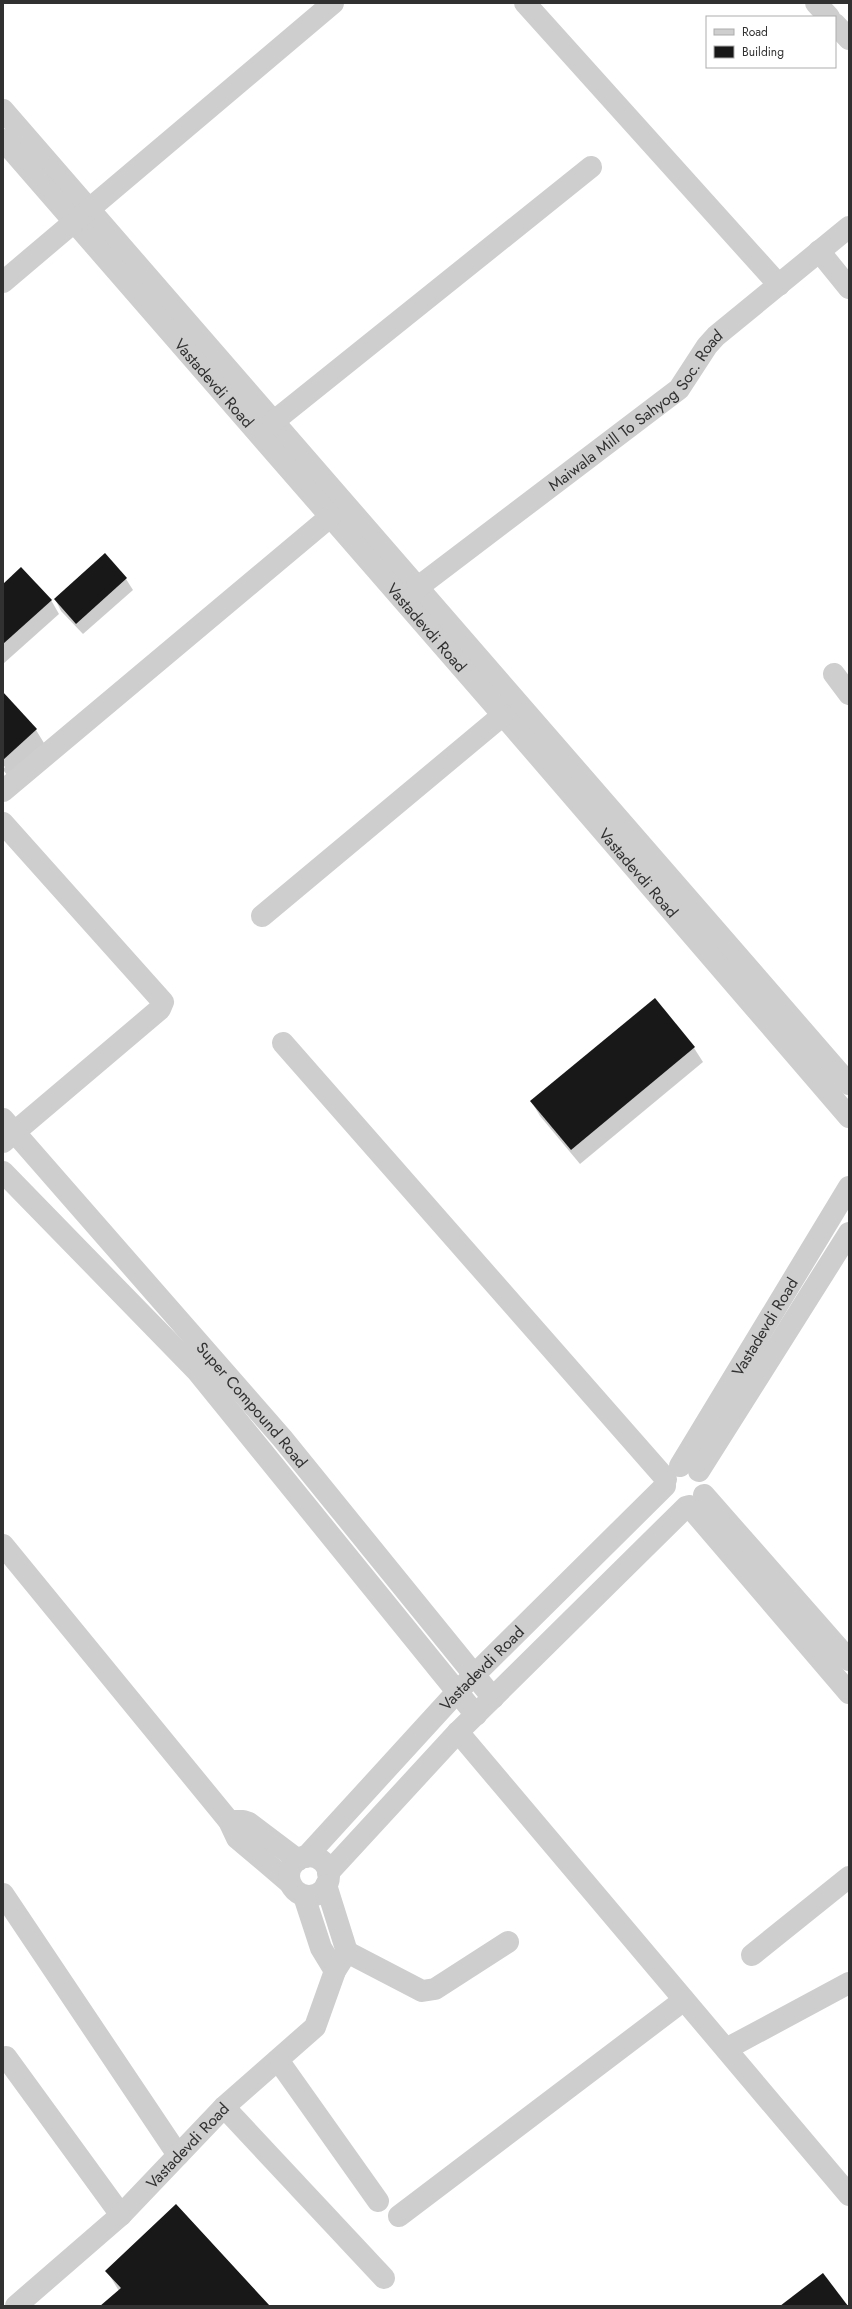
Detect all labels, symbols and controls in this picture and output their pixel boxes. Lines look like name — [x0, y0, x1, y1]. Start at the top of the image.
legend — [706, 16, 836, 68]
text: Road — [742, 23, 768, 41]
text: Building — [742, 43, 784, 61]
street label: Maiwala Mill To Sahyog Soc. Road — [543, 324, 728, 497]
street label: Vastadevdi Road — [169, 334, 259, 433]
street label: Vastadevdi Road — [381, 578, 472, 677]
street label: Vastadevdi Road — [593, 823, 683, 923]
street label: Vastadevdi Road — [726, 1273, 804, 1380]
street label: Super Compound Road — [191, 1337, 313, 1473]
street label: Vastadevdi Road — [434, 1621, 529, 1716]
street label: Vastadevdi Road — [141, 2098, 234, 2194]

